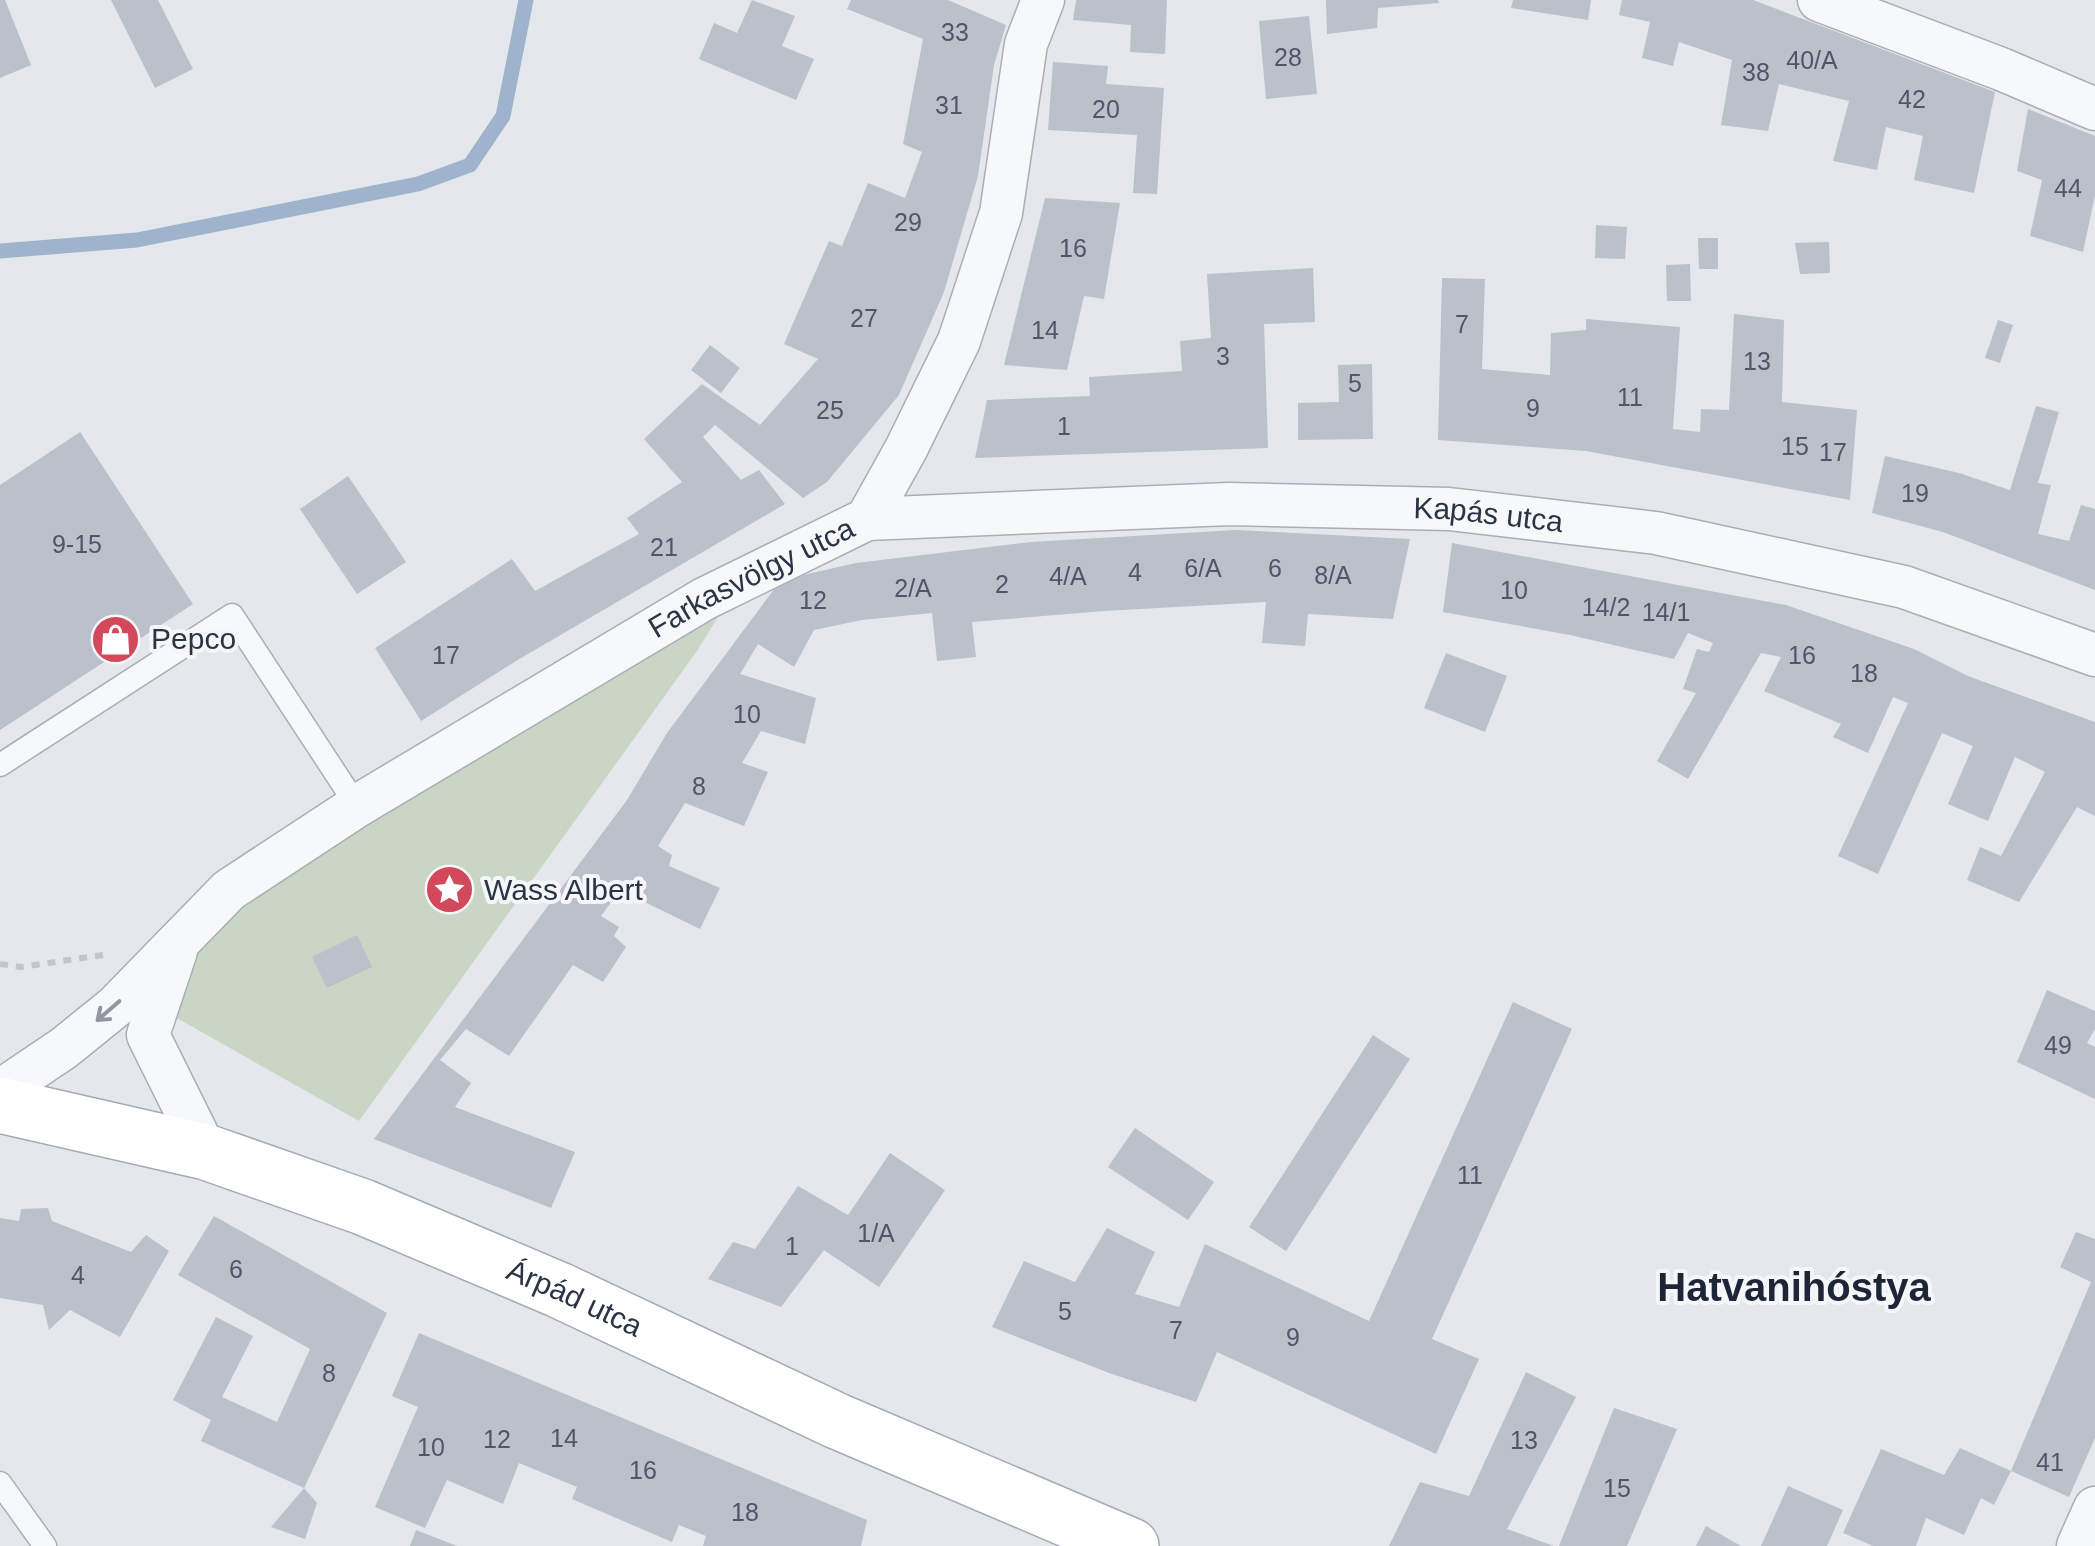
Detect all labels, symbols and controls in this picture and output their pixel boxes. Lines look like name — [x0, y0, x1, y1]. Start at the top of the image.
house number: 33 — [941, 18, 969, 46]
house number: 28 — [1274, 43, 1302, 71]
house number: 40/A — [1786, 46, 1838, 74]
house number: 38 — [1742, 58, 1770, 86]
house number: 42 — [1898, 85, 1926, 113]
house number: 31 — [935, 91, 963, 119]
house number: 20 — [1092, 95, 1120, 123]
house number: 44 — [2054, 174, 2082, 202]
house number: 29 — [894, 208, 922, 236]
house number: 16 — [1059, 234, 1087, 262]
house number: 27 — [850, 304, 878, 332]
house number: 7 — [1455, 310, 1469, 338]
house number: 14 — [1031, 316, 1059, 344]
house number: 3 — [1216, 342, 1230, 370]
house number: 13 — [1743, 347, 1771, 375]
house number: 5 — [1348, 369, 1362, 397]
house number: 11 — [1617, 383, 1643, 411]
house number: 9 — [1526, 394, 1540, 422]
house number: 25 — [816, 396, 844, 424]
house number: 1 — [1057, 412, 1071, 440]
house number: 15 — [1781, 432, 1809, 460]
house number: 17 — [1819, 438, 1847, 466]
house number: 19 — [1901, 479, 1929, 507]
street label: Kapás utca — [1413, 491, 1565, 538]
street label: Farkasvölgy utca — [643, 511, 860, 644]
house number: 9-15 — [52, 530, 102, 558]
house number: 21 — [650, 533, 678, 561]
house number: 6/A — [1184, 554, 1222, 582]
house number: 6 — [1268, 554, 1282, 582]
house number: 4 — [1128, 558, 1142, 586]
house number: 8/A — [1314, 561, 1352, 589]
house number: 4/A — [1049, 562, 1087, 590]
house number: 2 — [995, 570, 1009, 598]
house number: 2/A — [894, 574, 932, 602]
house number: 10 — [1500, 576, 1528, 604]
house number: 12 — [799, 586, 827, 614]
house number: 14/2 — [1582, 593, 1630, 621]
house number: 14/1 — [1642, 598, 1690, 626]
shop icon: Pepco — [90, 613, 142, 665]
place label: Pepco — [151, 622, 236, 655]
house number: 17 — [432, 641, 460, 669]
house number: 16 — [1788, 641, 1816, 669]
house number: 18 — [1850, 659, 1878, 687]
house number: 10 — [733, 700, 761, 728]
house number: 8 — [692, 772, 706, 800]
place icon: Wass Albert — [423, 864, 475, 916]
place label: Wass Albert — [484, 873, 644, 906]
one-way arrow — [96, 1000, 121, 1023]
house number: 49 — [2044, 1031, 2072, 1059]
house number: 11 — [1457, 1161, 1483, 1189]
house number: 1/A — [857, 1219, 895, 1247]
house number: 1 — [785, 1232, 799, 1260]
street label: Árpád utca — [502, 1253, 648, 1343]
house number: 6 — [229, 1255, 243, 1283]
house number: 4 — [71, 1261, 85, 1289]
district label: Hatvanihóstya — [1657, 1265, 1931, 1309]
house number: 5 — [1058, 1297, 1072, 1325]
house number: 7 — [1169, 1316, 1183, 1344]
house number: 9 — [1286, 1323, 1300, 1351]
house number: 8 — [322, 1359, 336, 1387]
house number: 14 — [550, 1424, 578, 1452]
house number: 12 — [483, 1425, 511, 1453]
house number: 13 — [1510, 1426, 1538, 1454]
house number: 10 — [417, 1433, 445, 1461]
house number: 41 — [2036, 1448, 2064, 1476]
house number: 16 — [629, 1456, 657, 1484]
house number: 15 — [1603, 1474, 1631, 1502]
house number: 18 — [731, 1498, 759, 1526]

